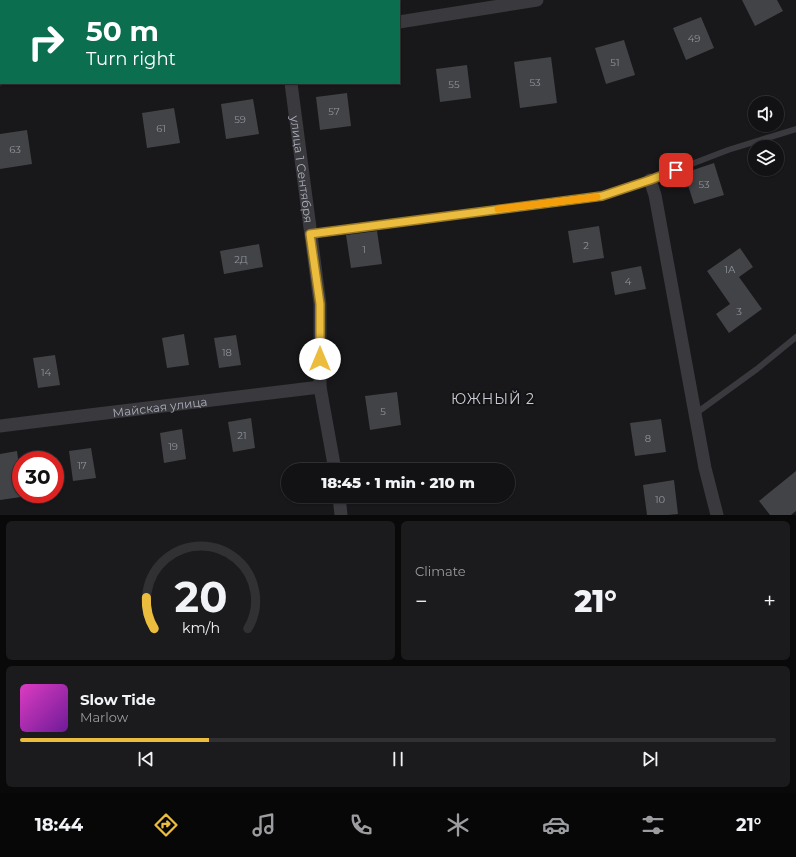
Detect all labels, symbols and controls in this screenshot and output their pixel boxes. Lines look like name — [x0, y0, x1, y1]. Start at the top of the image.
text: 50 m — [86, 14, 159, 48]
icon: right — [20, 16, 72, 68]
house number: 49 — [688, 32, 700, 45]
text: Turn right — [86, 48, 176, 70]
house number: 51 — [610, 56, 620, 69]
house number: 53 — [529, 76, 541, 89]
house number: 55 — [448, 78, 460, 91]
map controls — [748, 96, 784, 176]
button: sound — [748, 96, 784, 132]
house number: 57 — [328, 105, 340, 118]
house number: 59 — [234, 113, 246, 126]
street label: улица 1 Сентября — [288, 114, 317, 224]
house number: 61 — [156, 122, 166, 135]
button: layers — [748, 140, 784, 176]
house number: 63 — [9, 143, 21, 156]
pin — [659, 153, 693, 187]
icon: arrive — [665, 159, 687, 181]
house number: 53 — [698, 178, 710, 191]
house number: 2 — [583, 239, 589, 252]
house number: 1 — [362, 243, 366, 256]
house number: 2Д — [234, 253, 248, 266]
house number: 1А — [724, 263, 736, 276]
house number: 4 — [625, 275, 632, 288]
house number: 3 — [736, 305, 742, 318]
position arrow — [299, 338, 341, 380]
house number: 18 — [222, 346, 232, 359]
house number: 14 — [41, 366, 51, 379]
district label: ЮЖНЫЙ 2 — [451, 390, 535, 408]
street label: Майская улица — [112, 393, 208, 420]
house number: 5 — [380, 405, 386, 418]
house number: 21 — [237, 429, 247, 442]
house number: 8 — [645, 432, 651, 445]
house number: 19 — [168, 440, 178, 453]
speed limit sign: 30 — [12, 451, 64, 503]
house number: 17 — [77, 459, 87, 472]
text: 18:45 · 1 min · 210 m — [321, 473, 475, 492]
house number: 10 — [655, 493, 665, 506]
text: Climate — [415, 563, 466, 579]
text: 20 — [174, 571, 227, 621]
text: 21° — [574, 583, 617, 620]
text: − — [415, 588, 428, 615]
text: + — [763, 588, 776, 615]
text: km/h — [181, 618, 220, 636]
text: Slow Tide — [80, 690, 156, 709]
text: Marlow — [80, 709, 128, 725]
icon: previous — [135, 748, 157, 770]
icon: pause — [387, 748, 409, 770]
icon: next — [639, 748, 661, 770]
icon: directions — [152, 811, 180, 839]
icon: music — [250, 811, 278, 839]
icon: phone — [347, 811, 375, 839]
icon: climate — [444, 811, 472, 839]
icon: car — [542, 811, 570, 839]
icon: filters — [639, 811, 667, 839]
text: 18:44 — [35, 814, 83, 836]
text: 21° — [736, 814, 761, 836]

